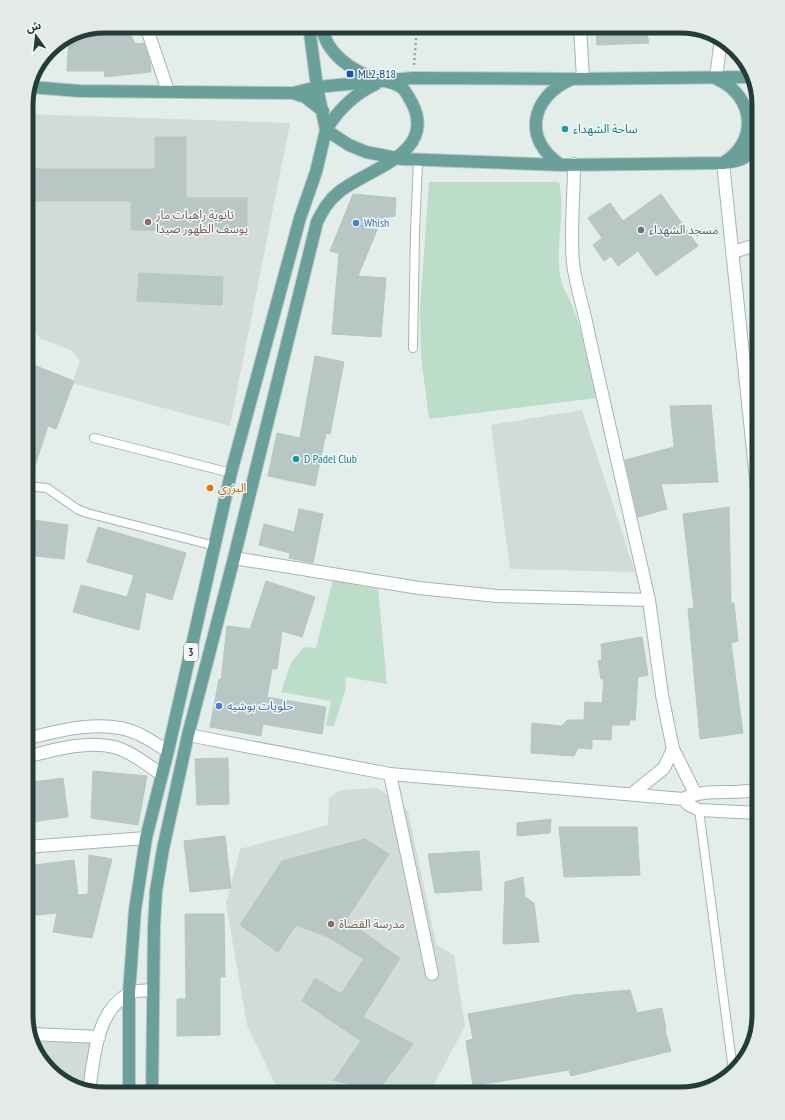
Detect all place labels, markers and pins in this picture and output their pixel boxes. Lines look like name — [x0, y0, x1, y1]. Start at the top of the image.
place label: ML2-B18 — [358, 66, 396, 81]
marker: ML2-B18 — [345, 69, 355, 79]
place label: ساحة الشهداء — [573, 121, 638, 136]
marker: ساحة الشهداء — [560, 124, 570, 134]
place label: ثانوية راهبات مار يوسف الظهور صيدا — [155, 207, 248, 236]
place label: Whish — [364, 215, 389, 230]
marker: ثانوية راهبات مار يوسف الظهور صيدا — [143, 217, 153, 227]
marker: Whish — [351, 218, 361, 228]
place label: مسجد الشهداء — [649, 222, 719, 237]
marker: مسجد الشهداء — [636, 225, 646, 235]
place label: D Padel Club — [304, 451, 357, 466]
marker: D Padel Club — [291, 454, 301, 464]
place label: البزري — [218, 480, 247, 498]
marker: البزري — [205, 483, 215, 493]
place label: حلويات بوشيه — [227, 698, 293, 713]
marker: حلويات بوشيه — [214, 701, 224, 711]
place label: مدرسة القضاة — [339, 916, 405, 931]
marker: مدرسة القضاة — [326, 919, 336, 929]

